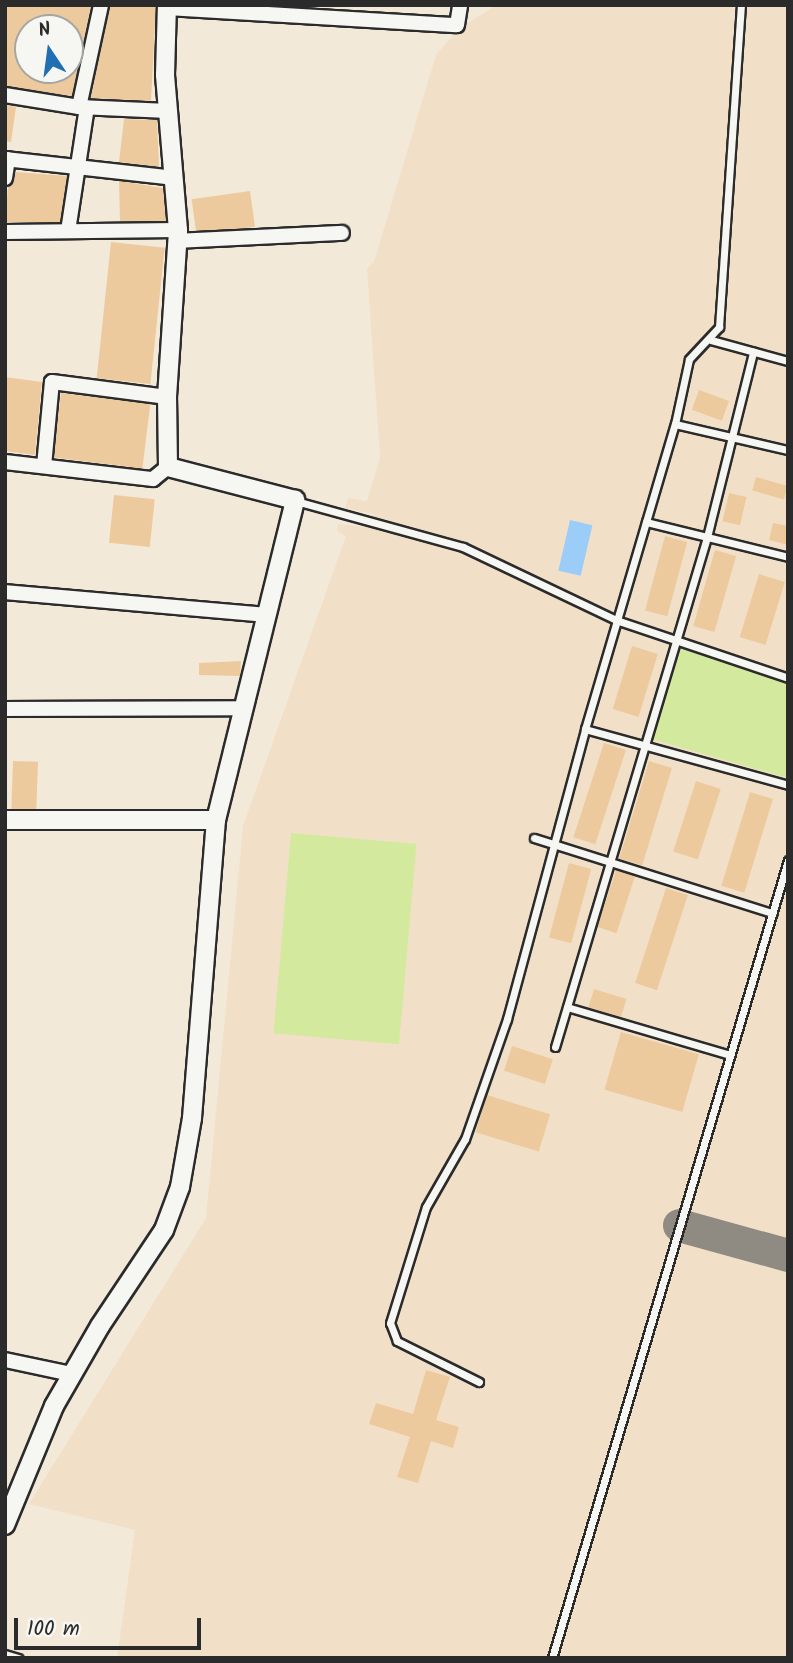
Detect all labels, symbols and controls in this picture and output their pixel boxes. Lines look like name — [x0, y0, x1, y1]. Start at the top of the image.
north arrow — [14, 14, 84, 84]
text: N — [36, 15, 54, 46]
scale bar — [18, 1604, 205, 1648]
text: 100 m — [27, 1613, 80, 1646]

